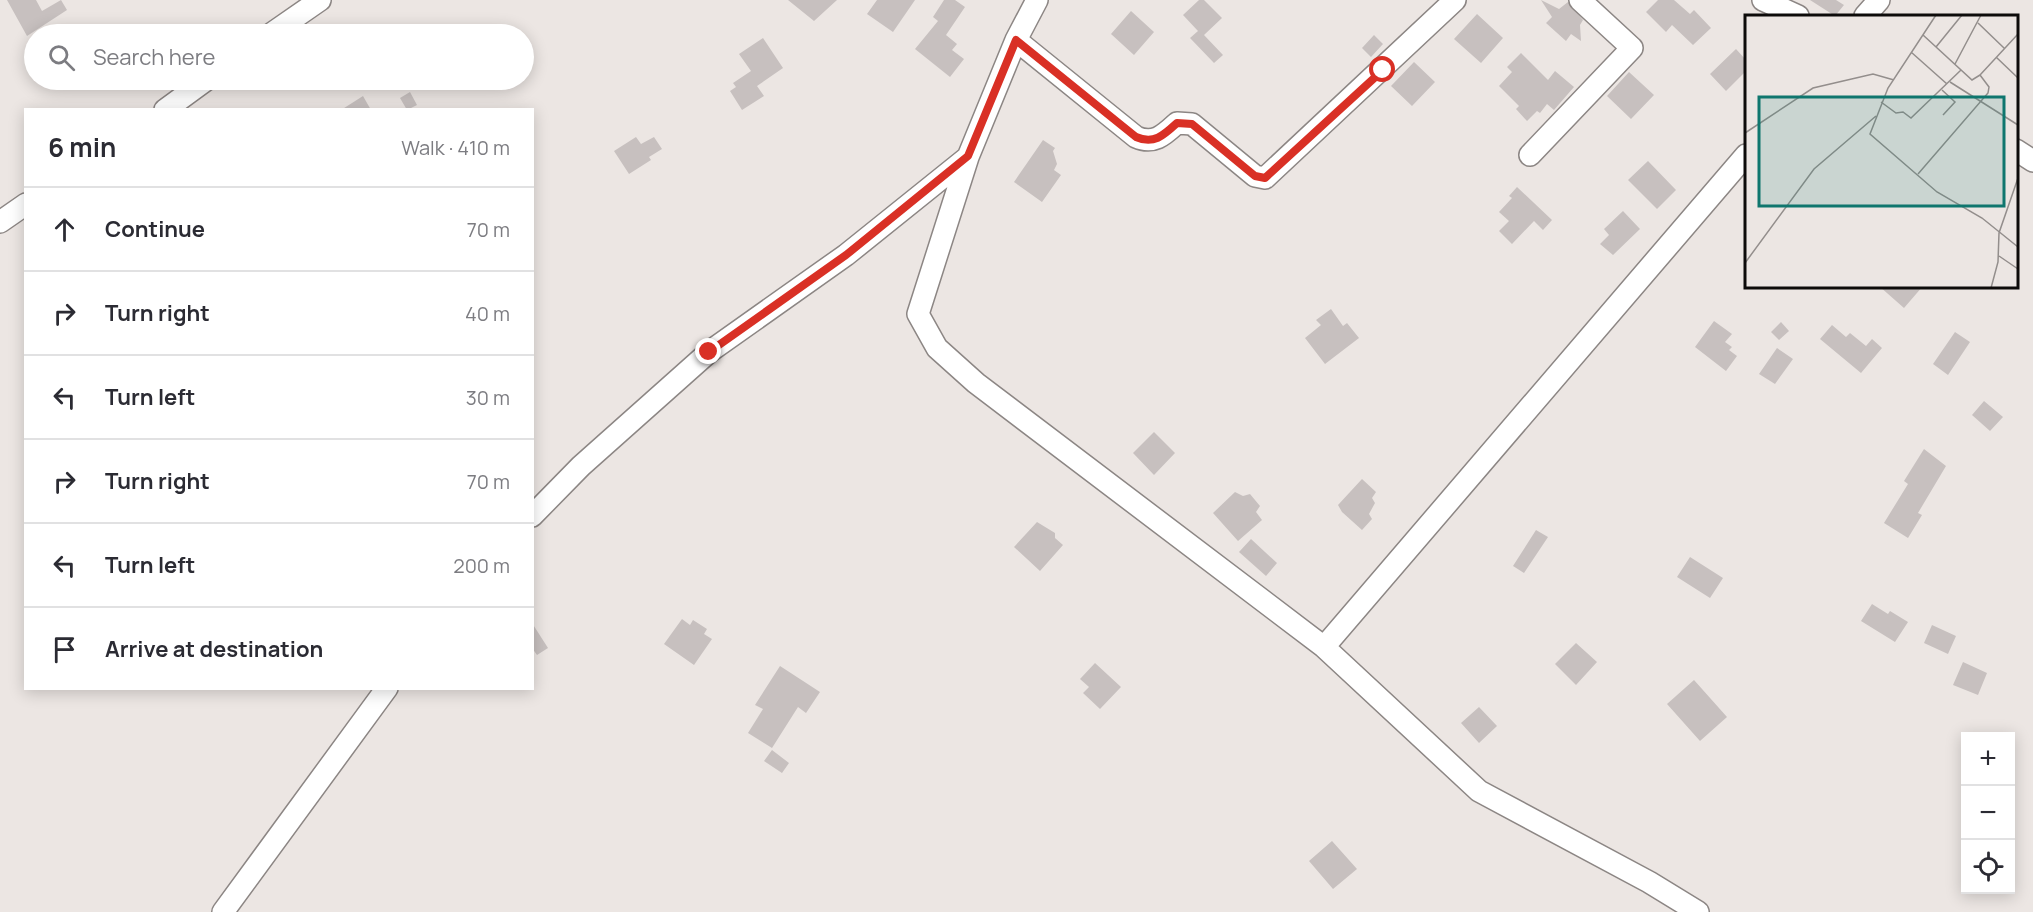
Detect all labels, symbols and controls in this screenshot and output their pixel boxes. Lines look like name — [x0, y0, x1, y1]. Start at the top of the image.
inset map — [1745, 15, 2018, 288]
search box — [24, 24, 534, 90]
icon: search — [45, 41, 78, 74]
text: Search here — [93, 42, 215, 72]
route start — [1369, 56, 1395, 82]
text: 6 min — [48, 129, 116, 165]
text: Walk · 410 m — [401, 134, 510, 161]
icon: ahead — [48, 213, 81, 246]
text: Continue — [105, 214, 205, 244]
text: 70 m — [467, 216, 510, 243]
icon: right — [48, 297, 81, 330]
text: Turn right — [105, 298, 210, 328]
text: 40 m — [465, 300, 510, 327]
route end — [695, 338, 721, 364]
icon: left — [48, 381, 81, 414]
text: Turn left — [105, 382, 195, 412]
text: 30 m — [466, 384, 510, 411]
icon: right — [48, 465, 81, 498]
text: Turn right — [105, 466, 210, 496]
text: 70 m — [467, 468, 510, 495]
icon: left — [48, 549, 81, 582]
text: Turn left — [105, 550, 195, 580]
text: 200 m — [453, 552, 510, 579]
icon: arrive — [48, 633, 81, 666]
text: Arrive at destination — [105, 634, 323, 664]
map controls — [1961, 732, 2015, 894]
button: + — [1961, 732, 2015, 786]
button: − — [1961, 786, 2015, 840]
button: locate — [1961, 840, 2015, 894]

